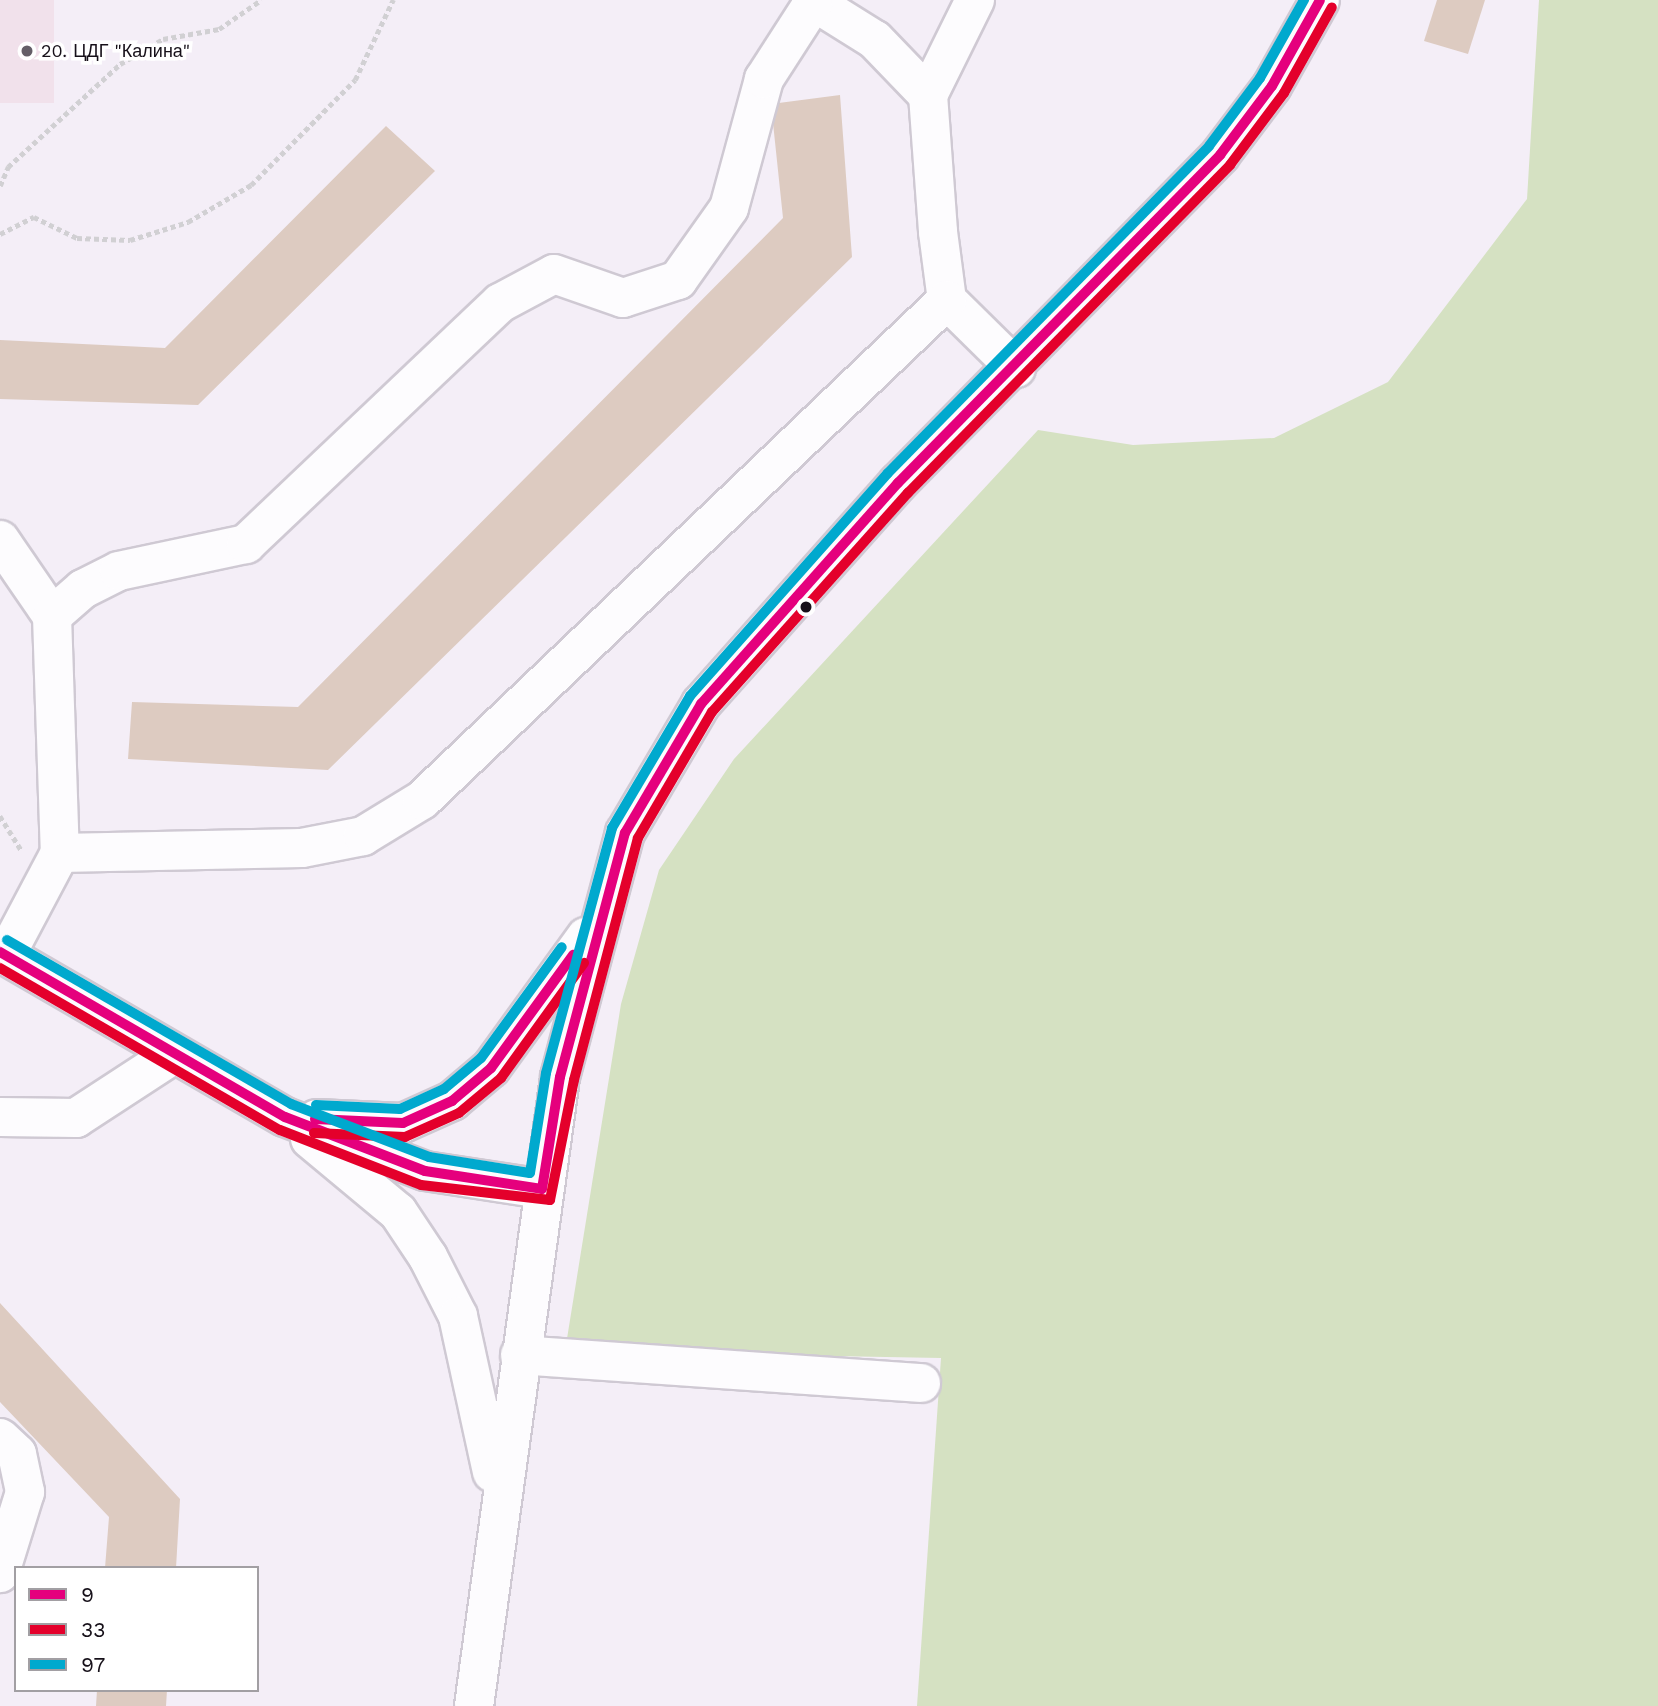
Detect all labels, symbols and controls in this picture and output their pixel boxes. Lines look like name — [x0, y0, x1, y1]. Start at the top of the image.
place label: 20. ЦДГ "Калина" — [41, 40, 190, 62]
marker: 20. ЦДГ "Калина" — [19, 43, 35, 59]
unlabelled marker — [799, 600, 813, 614]
legend — [14, 1566, 259, 1692]
text: 9 — [81, 1582, 94, 1607]
text: 33 — [81, 1617, 106, 1642]
text: 97 — [81, 1652, 105, 1677]

